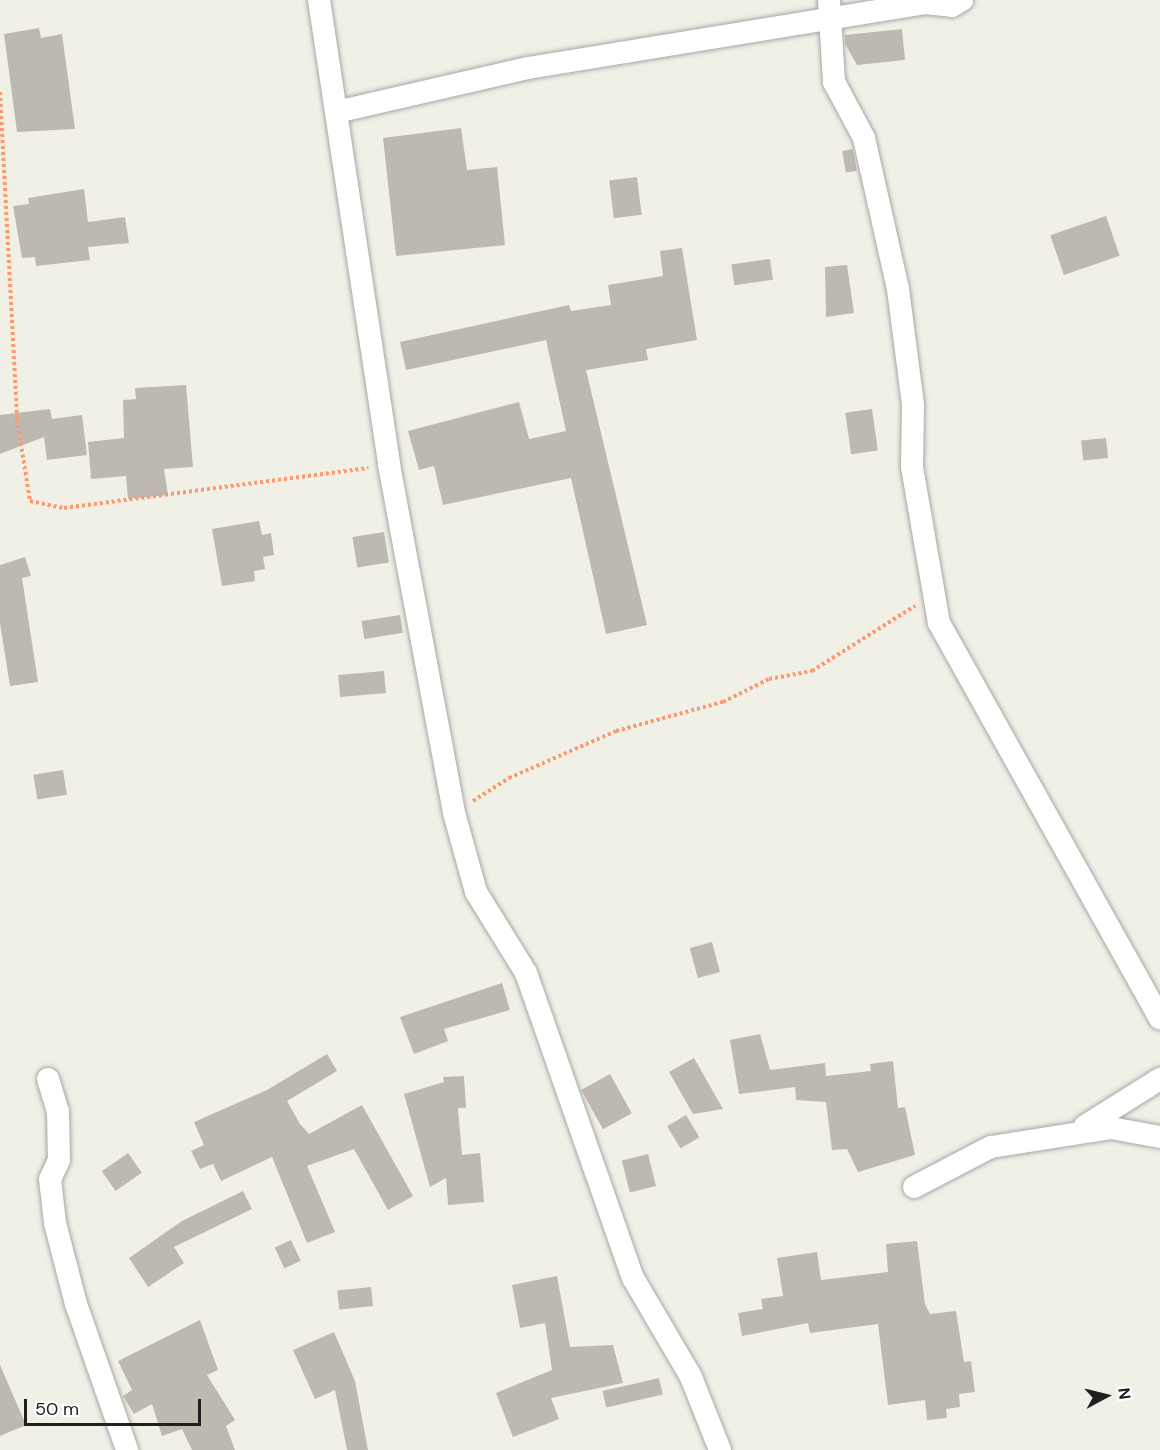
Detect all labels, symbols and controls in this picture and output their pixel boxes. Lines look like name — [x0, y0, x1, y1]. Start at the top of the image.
north arrow — [1076, 1366, 1136, 1426]
scale bar — [27, 1387, 204, 1425]
text: N — [1113, 1387, 1135, 1401]
text: 50 m — [35, 1397, 79, 1421]

